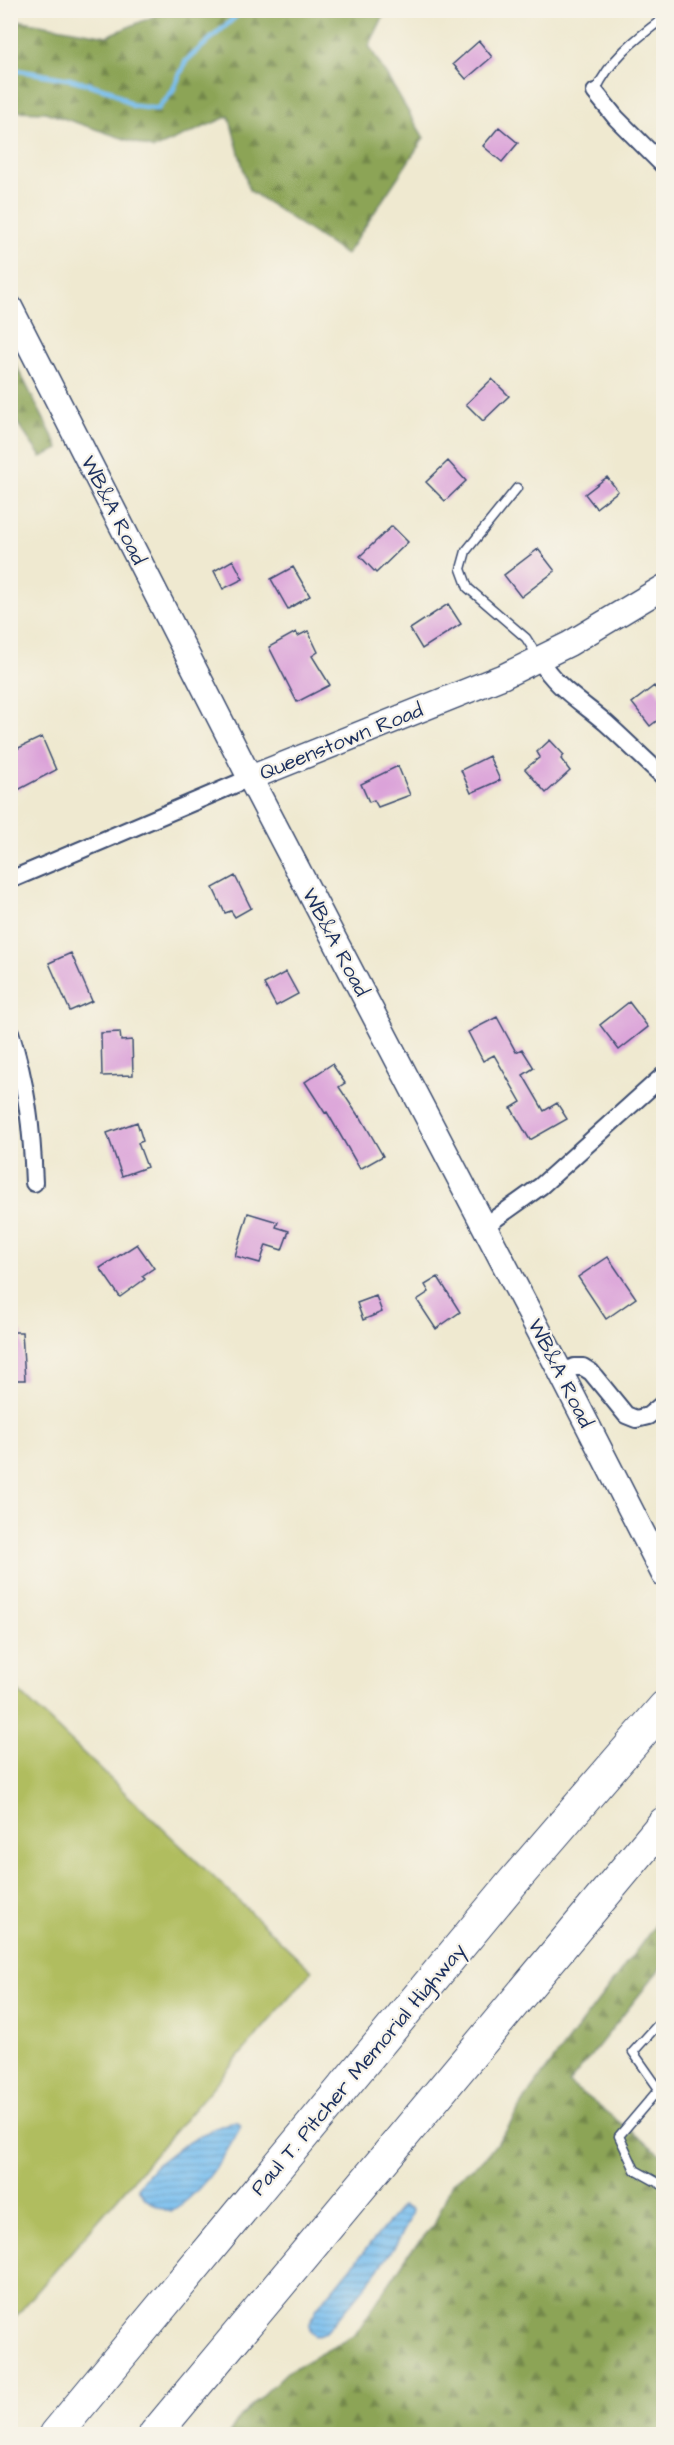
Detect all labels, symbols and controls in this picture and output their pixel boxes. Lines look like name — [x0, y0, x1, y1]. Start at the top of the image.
street label: WB&A Road — [74, 451, 154, 570]
street label: Queenstown Road — [255, 695, 427, 787]
street label: WB&A Road — [295, 883, 376, 1002]
street label: WB&A Road — [521, 1314, 601, 1433]
street label: Paul T. Pitcher Memorial Highway — [244, 1937, 475, 2203]

